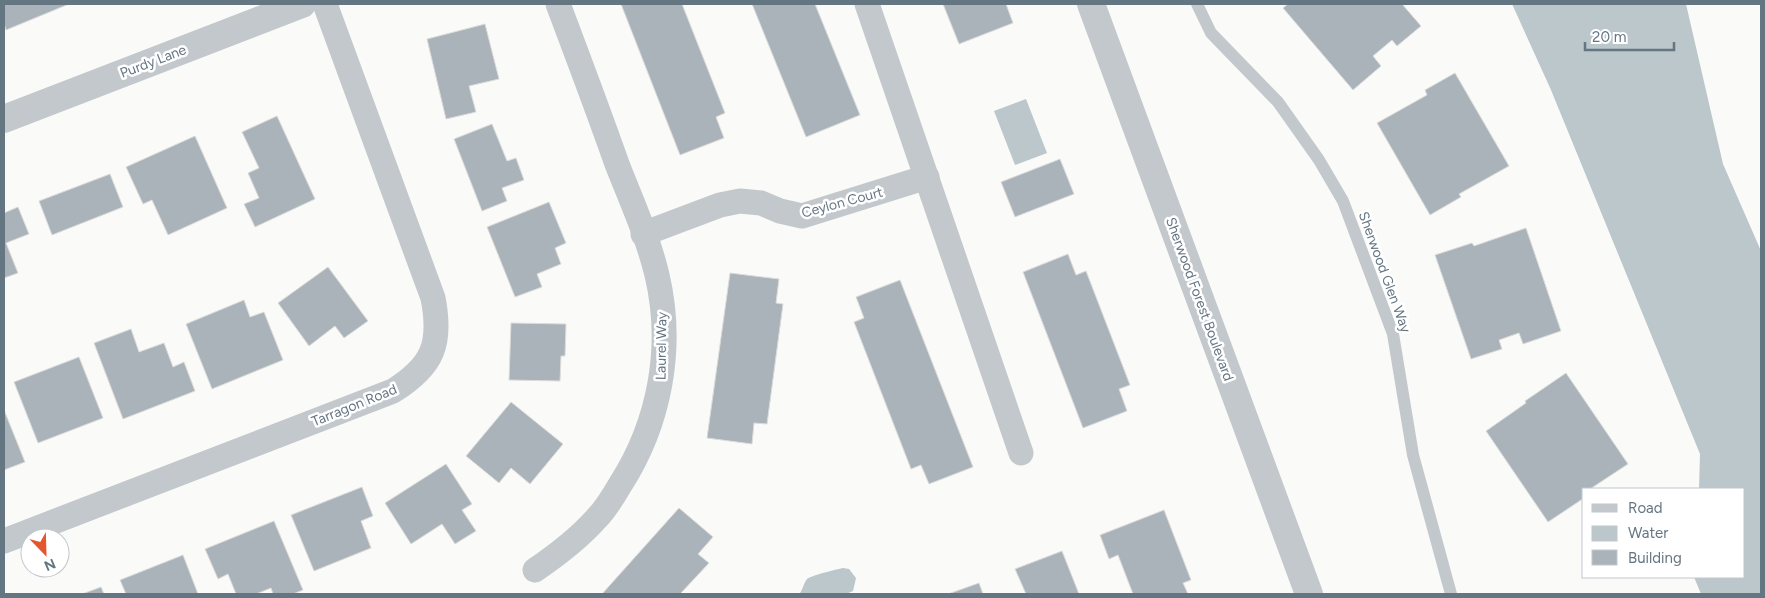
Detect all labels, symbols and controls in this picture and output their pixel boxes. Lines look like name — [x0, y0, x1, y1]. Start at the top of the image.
scale bar — [1585, 20, 1674, 52]
text: 20 m — [1592, 28, 1626, 46]
street label: Purdy Lane — [118, 41, 189, 82]
street label: Ceylon Court — [800, 183, 885, 221]
street label: Sherwood Glen Way — [1355, 209, 1415, 336]
street label: Sherwood Forest Boulevard — [1162, 215, 1237, 383]
street label: Laurel Way — [652, 311, 671, 380]
street label: Tarragon Road — [309, 381, 399, 430]
legend — [1582, 488, 1745, 578]
text: Road — [1628, 499, 1663, 517]
text: Water — [1628, 524, 1668, 542]
north arrow — [20, 528, 70, 578]
text: Building — [1628, 549, 1682, 567]
text: N — [42, 555, 58, 574]

